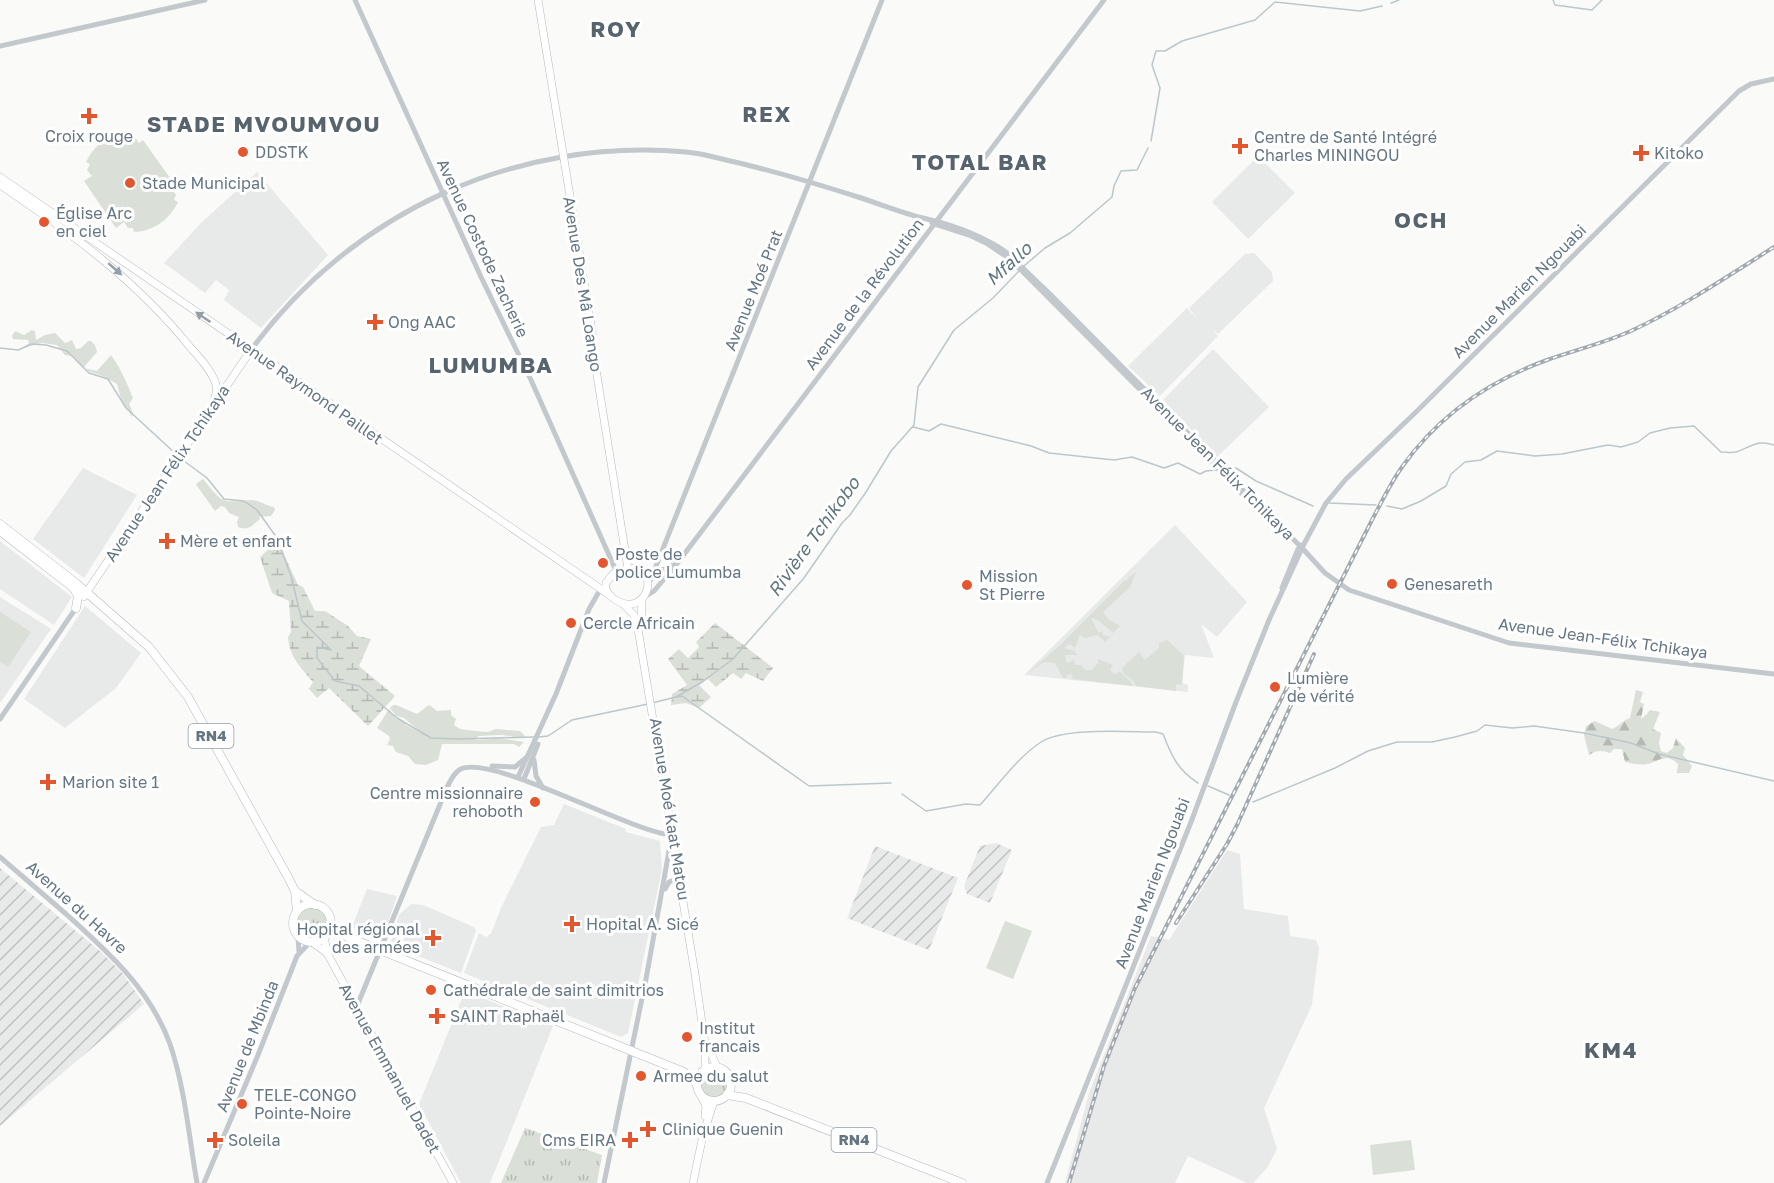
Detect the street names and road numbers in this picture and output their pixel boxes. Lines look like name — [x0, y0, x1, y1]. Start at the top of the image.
street label: Avenue Costode Zacherie — [433, 155, 533, 341]
street label: Avenue Des Mâ Loango — [559, 195, 607, 373]
street label: Avenue de la Révolution — [800, 214, 928, 374]
street label: Avenue Marien Ngouabi — [1448, 220, 1590, 362]
street label: Avenue Moé Prat — [720, 226, 786, 354]
street label: Avenue Raymond Paillet — [223, 326, 387, 448]
street label: Avenue Jean Félix Tchikaya — [100, 381, 234, 565]
street label: Avenue Jean Félix Tchikaya — [1137, 382, 1299, 544]
street label: Avenue Jean-Félix Tchikaya — [1497, 613, 1709, 663]
street label: Avenue Moé Kaat Matou — [646, 716, 694, 902]
road number: RN4 — [188, 724, 234, 748]
street label: Avenue Marien Ngouabi — [1110, 795, 1194, 971]
street label: Avenue du Havre — [22, 856, 132, 958]
street label: Avenue de Mbinda — [211, 977, 283, 1115]
street label: Avenue Emmanuel Dadet — [335, 980, 445, 1156]
road number: RN4 — [832, 1128, 876, 1152]

